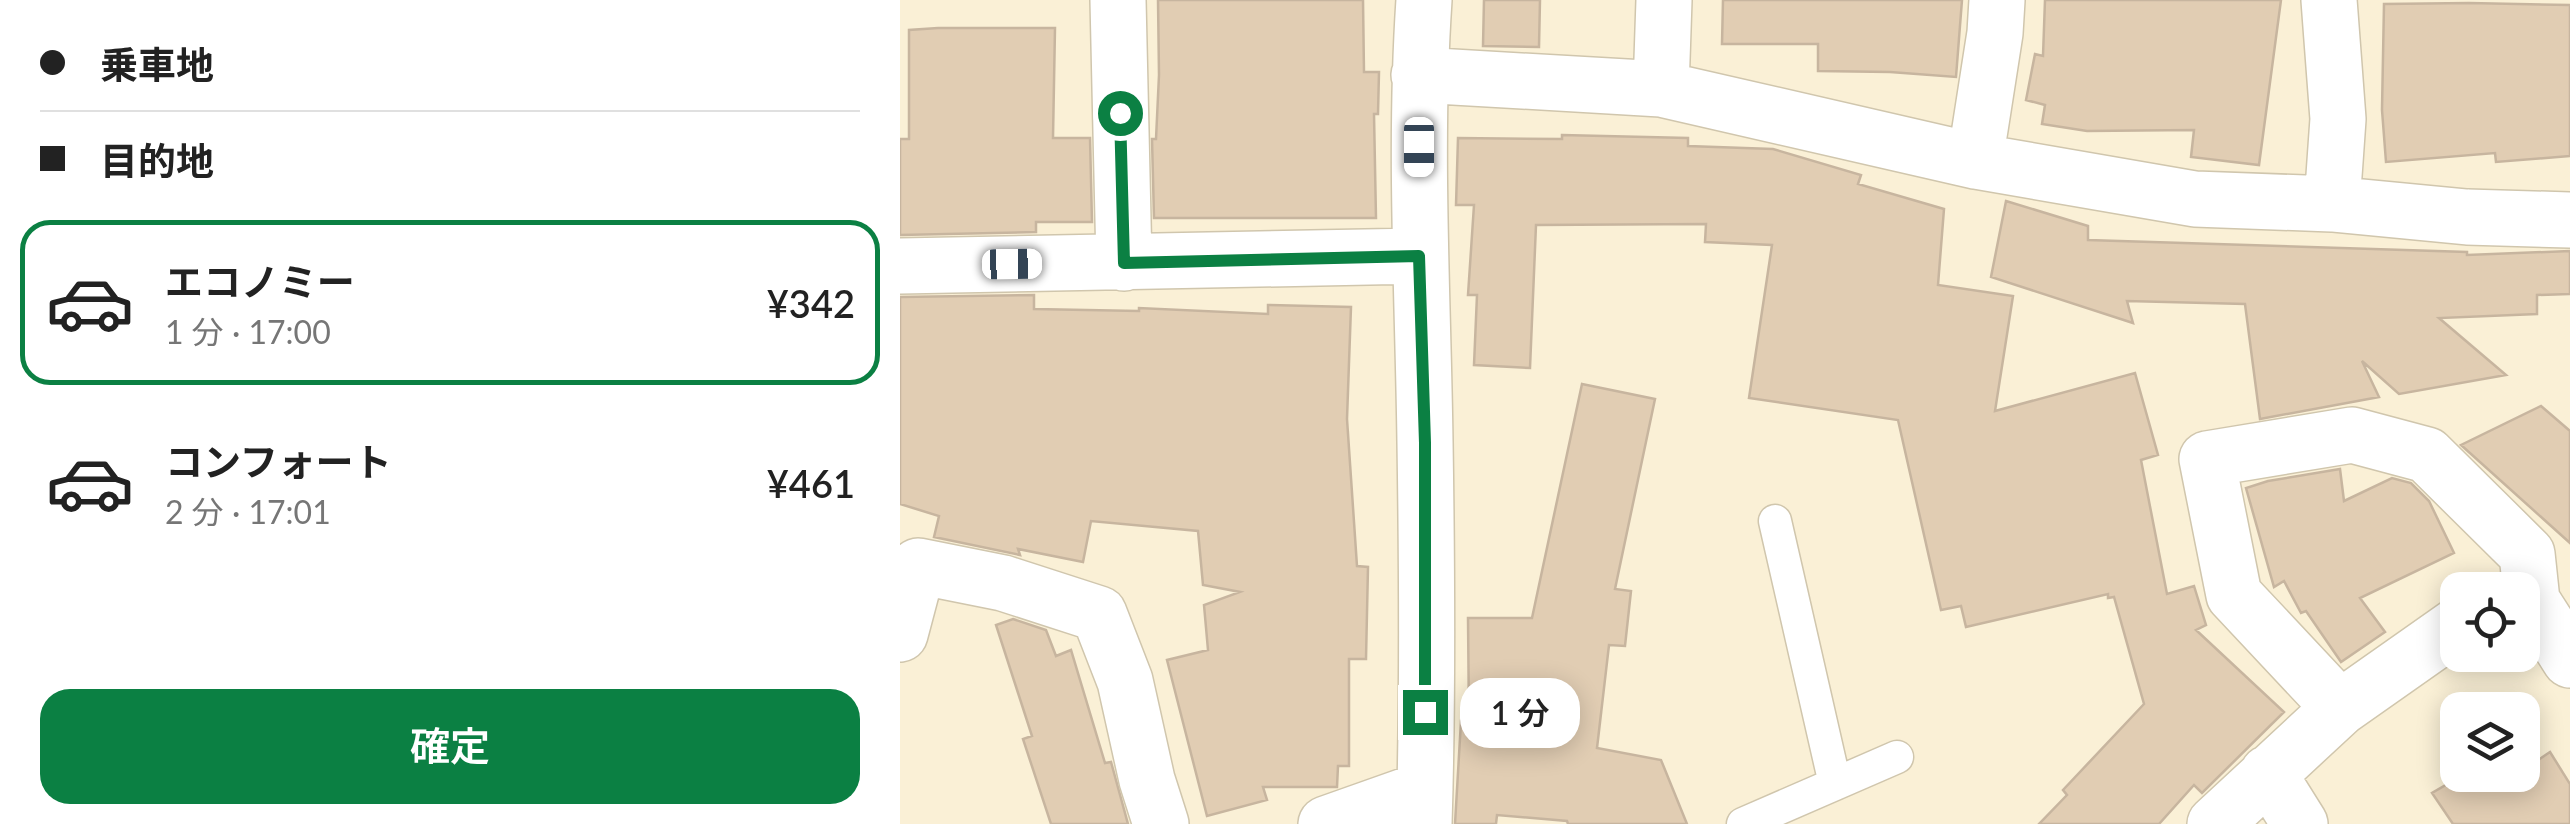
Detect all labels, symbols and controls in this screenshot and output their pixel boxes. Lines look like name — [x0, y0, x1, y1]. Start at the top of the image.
text: 乗車地 — [100, 41, 214, 87]
route start — [1098, 91, 1143, 136]
car — [1404, 117, 1434, 177]
text: 目的地 — [100, 137, 214, 183]
car — [982, 248, 1042, 280]
icon: car — [45, 258, 135, 348]
text: エコノミー — [165, 258, 355, 304]
text: ¥342 — [767, 280, 855, 326]
text: 1 分 · 17:00 — [165, 312, 331, 351]
icon: car — [45, 438, 135, 528]
text: コンフォート — [165, 438, 392, 484]
text: ¥461 — [767, 460, 855, 506]
text: 2 分 · 17:01 — [165, 492, 331, 531]
map controls — [2440, 572, 2540, 792]
button: locate — [2440, 572, 2540, 672]
callout: 1 分 — [1460, 677, 1580, 747]
button: 確定 — [40, 689, 860, 804]
route end — [1403, 690, 1448, 735]
button: layers — [2440, 692, 2540, 792]
text: 1 分 — [1491, 693, 1549, 732]

